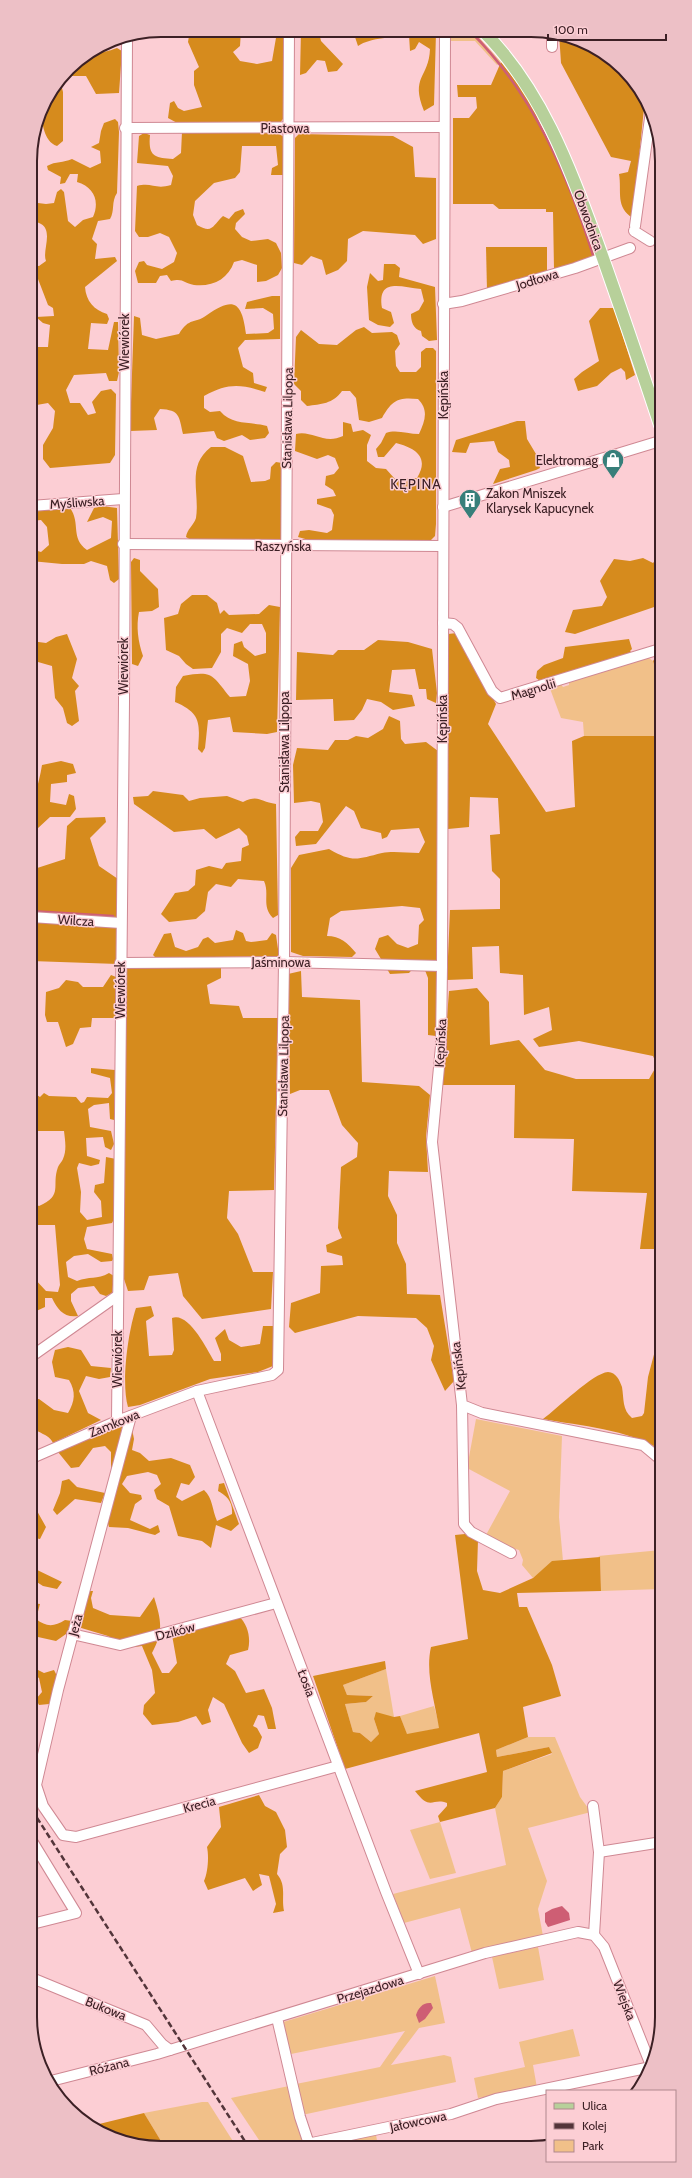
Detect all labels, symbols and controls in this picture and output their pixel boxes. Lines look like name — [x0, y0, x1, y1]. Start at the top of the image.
scale bar — [548, 16, 666, 42]
text: 100 m — [554, 22, 588, 37]
street label: Piastowa — [261, 120, 310, 136]
street label: Obwodnica — [571, 188, 608, 253]
street label: Jodłowa — [513, 265, 561, 293]
street label: Wiewiórek — [116, 313, 132, 371]
street label: Stanisława Lilpopa — [278, 366, 296, 469]
street label: Kępińska — [435, 370, 451, 419]
shop icon: Elektromag — [600, 447, 626, 480]
place label: Elektromag — [536, 452, 599, 468]
district label: KĘPINA — [390, 475, 442, 493]
place label: Zakon Mniszek Klarysek Kapucynek — [486, 485, 594, 516]
building icon: Zakon Mniszek Klarysek Kapucynek — [457, 487, 483, 520]
street label: Myśliwska — [49, 492, 106, 512]
street label: Raszyńska — [255, 538, 312, 554]
street label: Wiewiórek — [115, 637, 131, 695]
street label: Magnolii — [509, 675, 557, 703]
street label: Stanisława Lilpopa — [276, 691, 292, 793]
street label: Kępińska — [434, 694, 450, 743]
street label: Wilcza — [57, 911, 95, 929]
street label: Jaśminowa — [251, 954, 311, 970]
street label: Wiewiórek — [112, 961, 128, 1019]
street label: Stanisława Lilpopa — [274, 1014, 292, 1117]
street label: Kępińska — [431, 1018, 449, 1068]
street label: Wiewiórek — [109, 1330, 125, 1388]
street label: Kępińska — [447, 1340, 469, 1391]
street label: Zamkowa — [86, 1405, 142, 1440]
street label: Jeża — [64, 1611, 86, 1639]
street label: Dzików — [153, 1618, 197, 1644]
street label: Łosia — [295, 1667, 320, 1700]
street label: Krecia — [181, 1792, 218, 1816]
street label: Przejazdowa — [335, 1971, 406, 2008]
street label: Wiejska — [609, 1978, 640, 2023]
street label: Bukowa — [83, 1993, 130, 2024]
street label: Różana — [87, 2053, 131, 2079]
legend — [546, 2090, 676, 2162]
text: Ulica — [582, 2098, 607, 2113]
street label: Jałowcowa — [387, 2107, 448, 2135]
text: Kolej — [582, 2118, 606, 2133]
text: Park — [582, 2138, 604, 2153]

